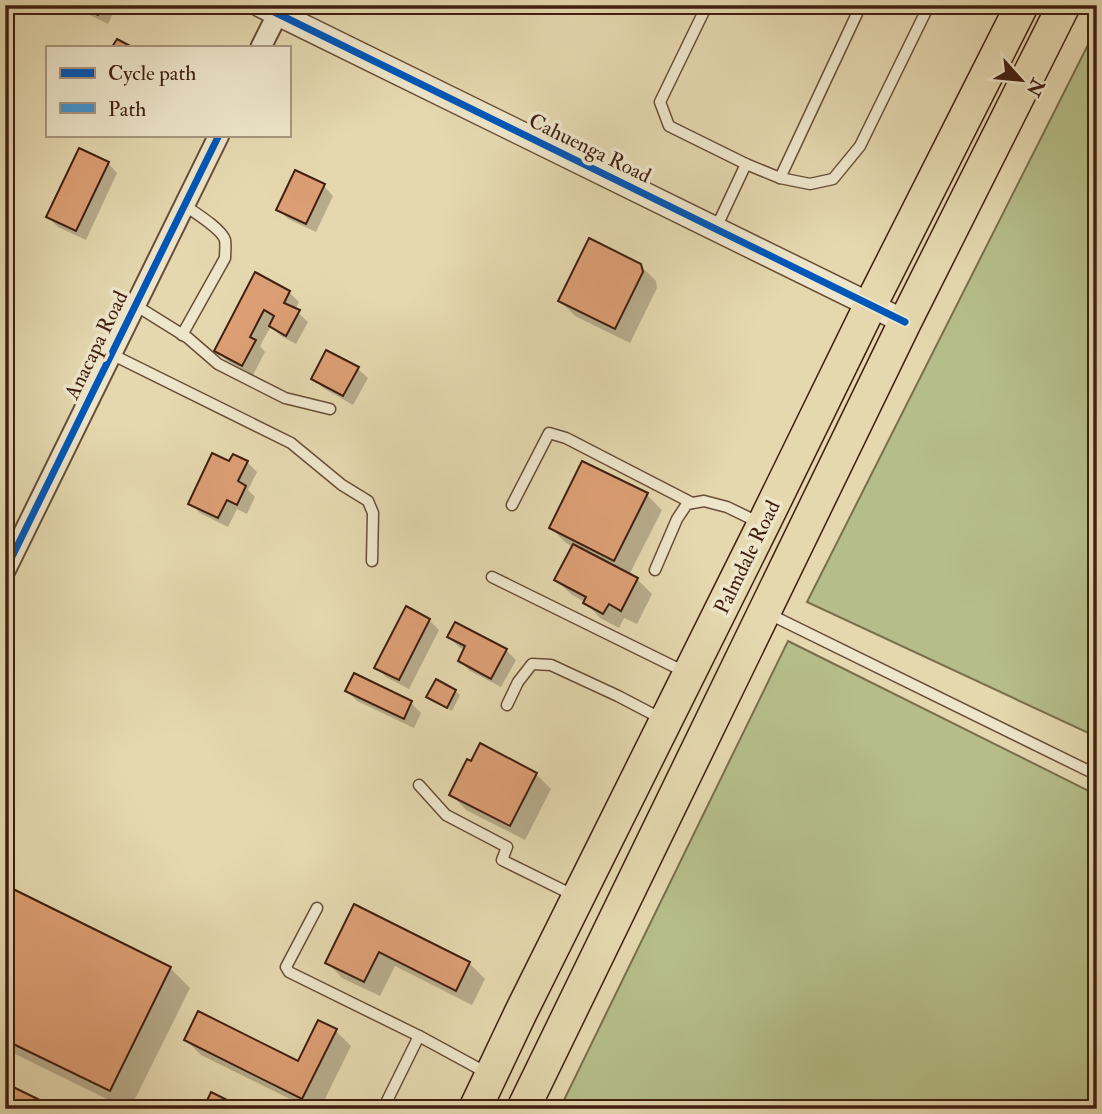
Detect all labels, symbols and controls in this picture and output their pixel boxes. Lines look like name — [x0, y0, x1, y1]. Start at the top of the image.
legend — [46, 46, 290, 136]
north arrow — [986, 46, 1056, 116]
text: Cycle path — [108, 60, 196, 87]
text: N — [1020, 73, 1050, 101]
text: Path — [108, 96, 146, 123]
street label: Cahuenga Road — [524, 107, 656, 190]
street label: Anacapa Road — [58, 286, 135, 405]
street label: Palmdale Road — [708, 495, 787, 619]

